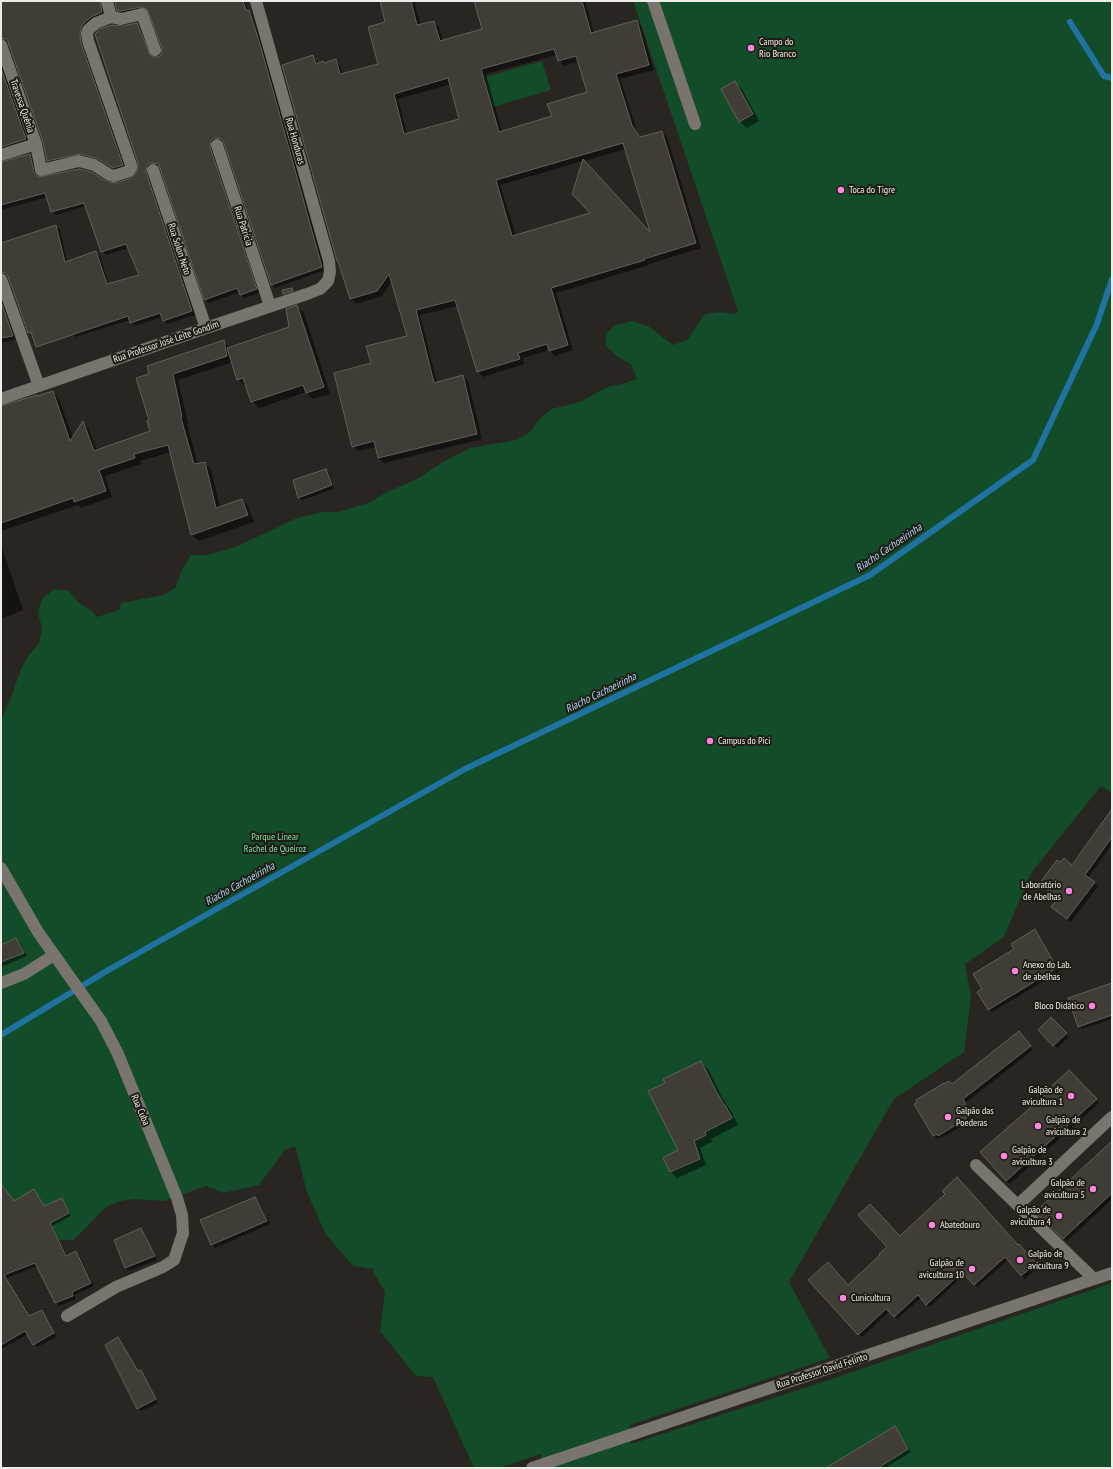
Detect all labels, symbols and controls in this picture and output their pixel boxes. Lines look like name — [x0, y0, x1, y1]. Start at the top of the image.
place label: Campo do Rio Branco — [759, 36, 796, 60]
marker: Campo do Rio Branco — [746, 43, 756, 53]
street label: Travessa Quênia — [7, 78, 37, 134]
street label: Rua Honduras — [283, 116, 307, 166]
place label: Toca do Tigre — [849, 184, 895, 196]
marker: Toca do Tigre — [836, 185, 846, 195]
street label: Rua Patrícia — [231, 205, 255, 247]
street label: Rua Solon Neto — [165, 222, 193, 276]
street label: Rua Professor José Leite Gondim — [112, 318, 220, 366]
water label: Riacho Cachoeirinha — [853, 521, 925, 575]
water label: Riacho Cachoeirinha — [563, 670, 639, 716]
place label: Campus do Pici — [718, 735, 770, 747]
marker: Campus do Pici — [705, 736, 715, 746]
park label: Parque Linear Rachel de Queiroz — [244, 831, 306, 854]
water label: Riacho Cachoeirinha — [203, 860, 277, 908]
place label: Laboratório de Abelhas — [1021, 879, 1061, 902]
marker: Laboratório de Abelhas — [1064, 886, 1074, 896]
place label: Anexo do Lab. de abelhas — [1023, 959, 1071, 982]
marker: Anexo do Lab. de abelhas — [1010, 966, 1020, 976]
place label: Bloco Didático — [1034, 1000, 1084, 1012]
marker: Bloco Didático — [1087, 1001, 1097, 1011]
place label: Galpão de avicultura 1 — [1022, 1084, 1063, 1108]
marker: Galpão de avicultura 1 — [1066, 1091, 1076, 1101]
street label: Rua Cuba — [128, 1093, 152, 1127]
place label: Galpão das Poederas — [956, 1105, 994, 1128]
marker: Galpão das Poederas — [943, 1112, 953, 1122]
place label: Galpão de avicultura 2 — [1046, 1114, 1087, 1138]
marker: Galpão de avicultura 2 — [1033, 1121, 1043, 1131]
place label: Galpão de avicultura 3 — [1012, 1144, 1053, 1168]
marker: Galpão de avicultura 3 — [999, 1151, 1009, 1161]
place label: Galpão de avicultura 5 — [1044, 1177, 1085, 1200]
marker: Galpão de avicultura 5 — [1088, 1184, 1098, 1194]
place label: Galpão de avicultura 4 — [1010, 1204, 1051, 1228]
marker: Galpão de avicultura 4 — [1054, 1211, 1064, 1221]
place label: Abatedouro — [940, 1219, 980, 1231]
marker: Abatedouro — [927, 1220, 937, 1230]
place label: Galpão de avicultura 9 — [1028, 1248, 1069, 1272]
marker: Galpão de avicultura 9 — [1015, 1255, 1025, 1265]
place label: Galpão de avicultura 10 — [919, 1257, 964, 1280]
marker: Galpão de avicultura 10 — [967, 1264, 977, 1274]
place label: Cunicultura — [851, 1292, 890, 1304]
marker: Cunicultura — [838, 1293, 848, 1303]
street label: Rua Professor David Felinto — [775, 1351, 869, 1391]

